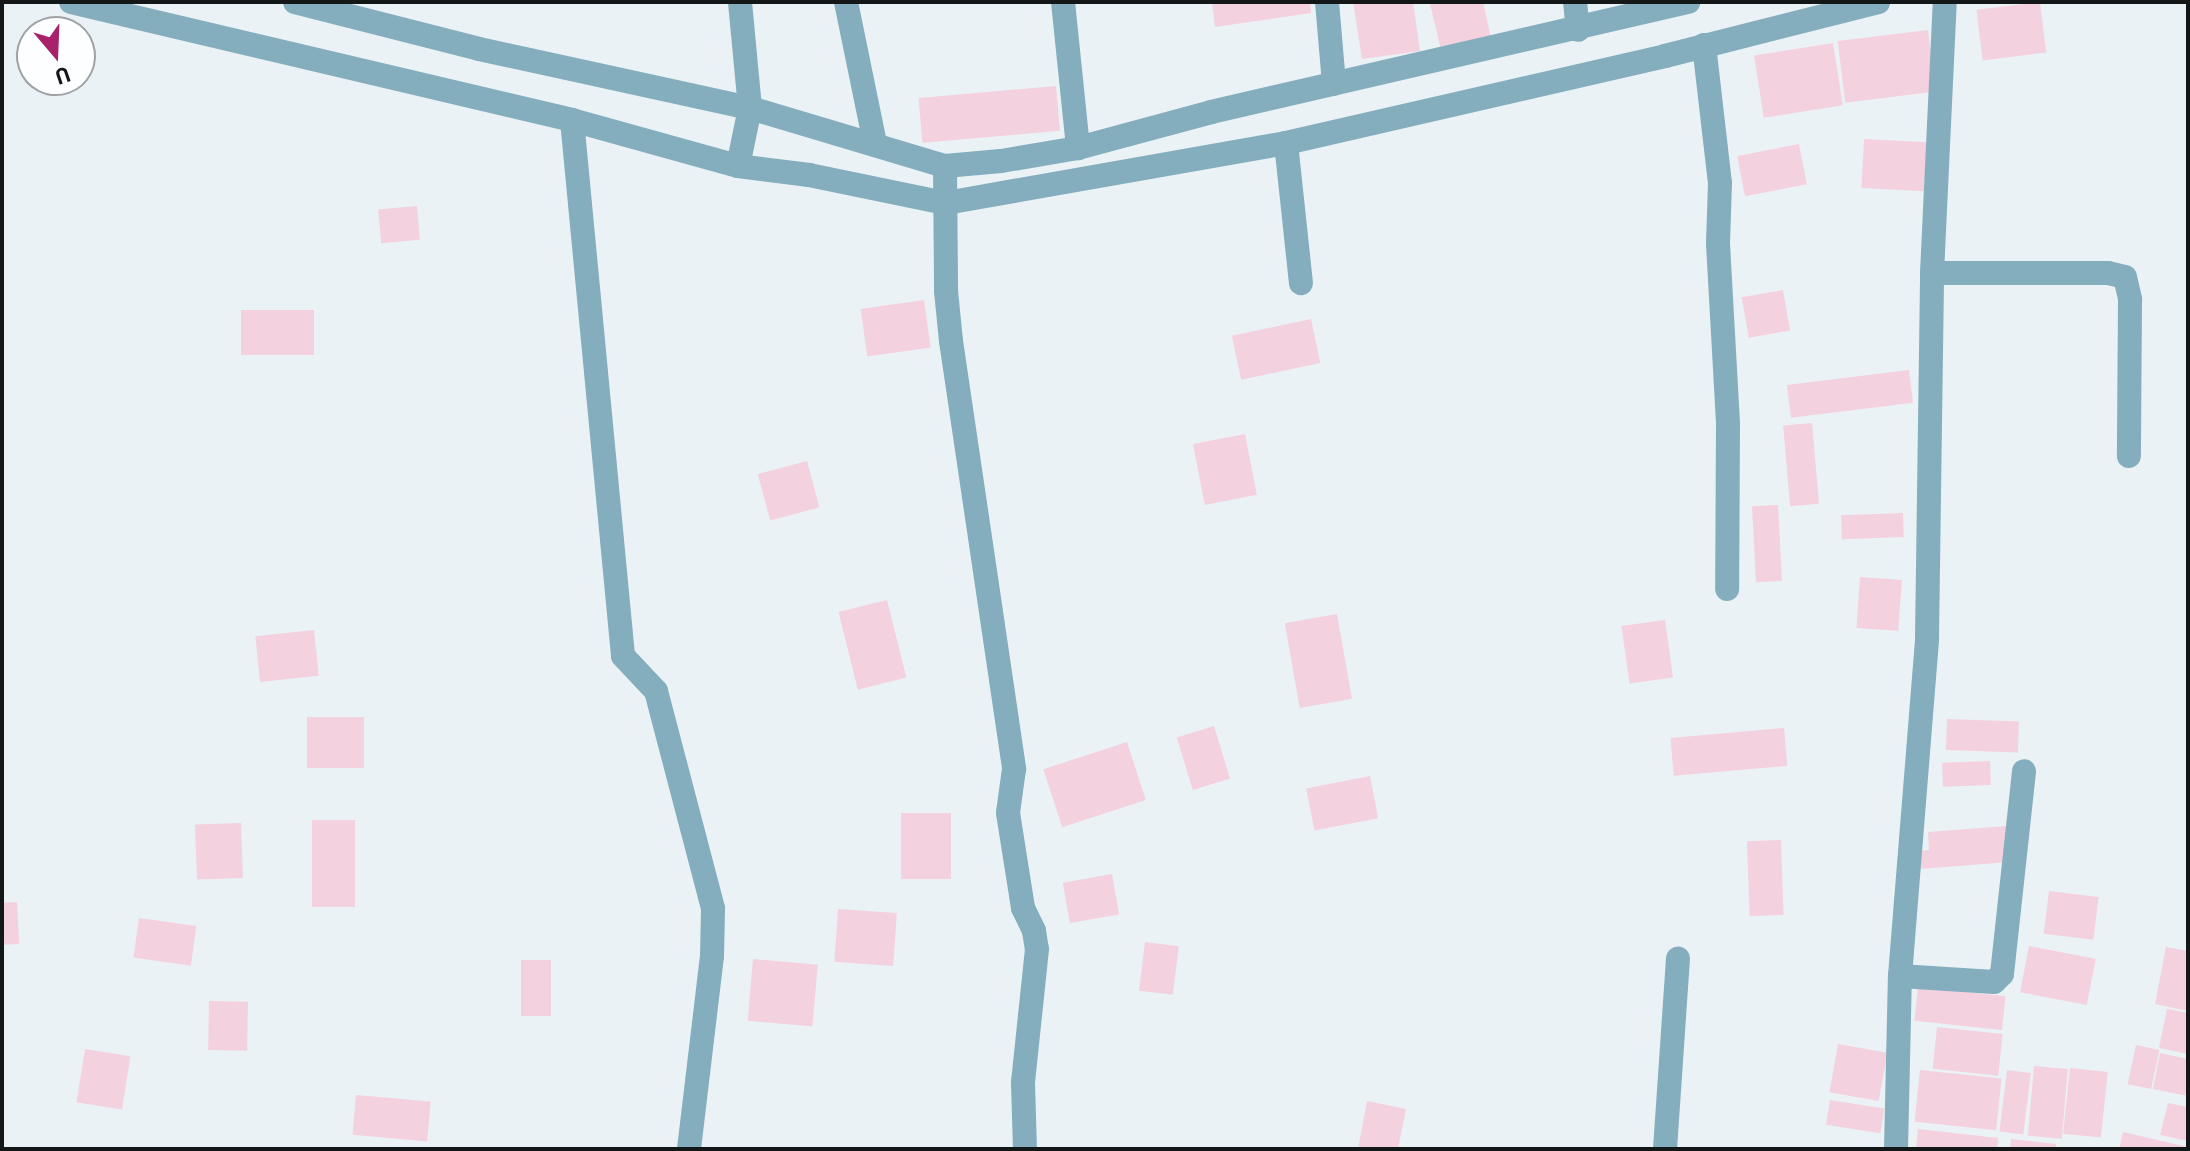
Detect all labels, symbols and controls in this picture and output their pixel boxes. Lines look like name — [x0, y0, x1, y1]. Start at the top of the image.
north arrow — [16, 16, 96, 96]
text: U — [52, 62, 74, 91]

